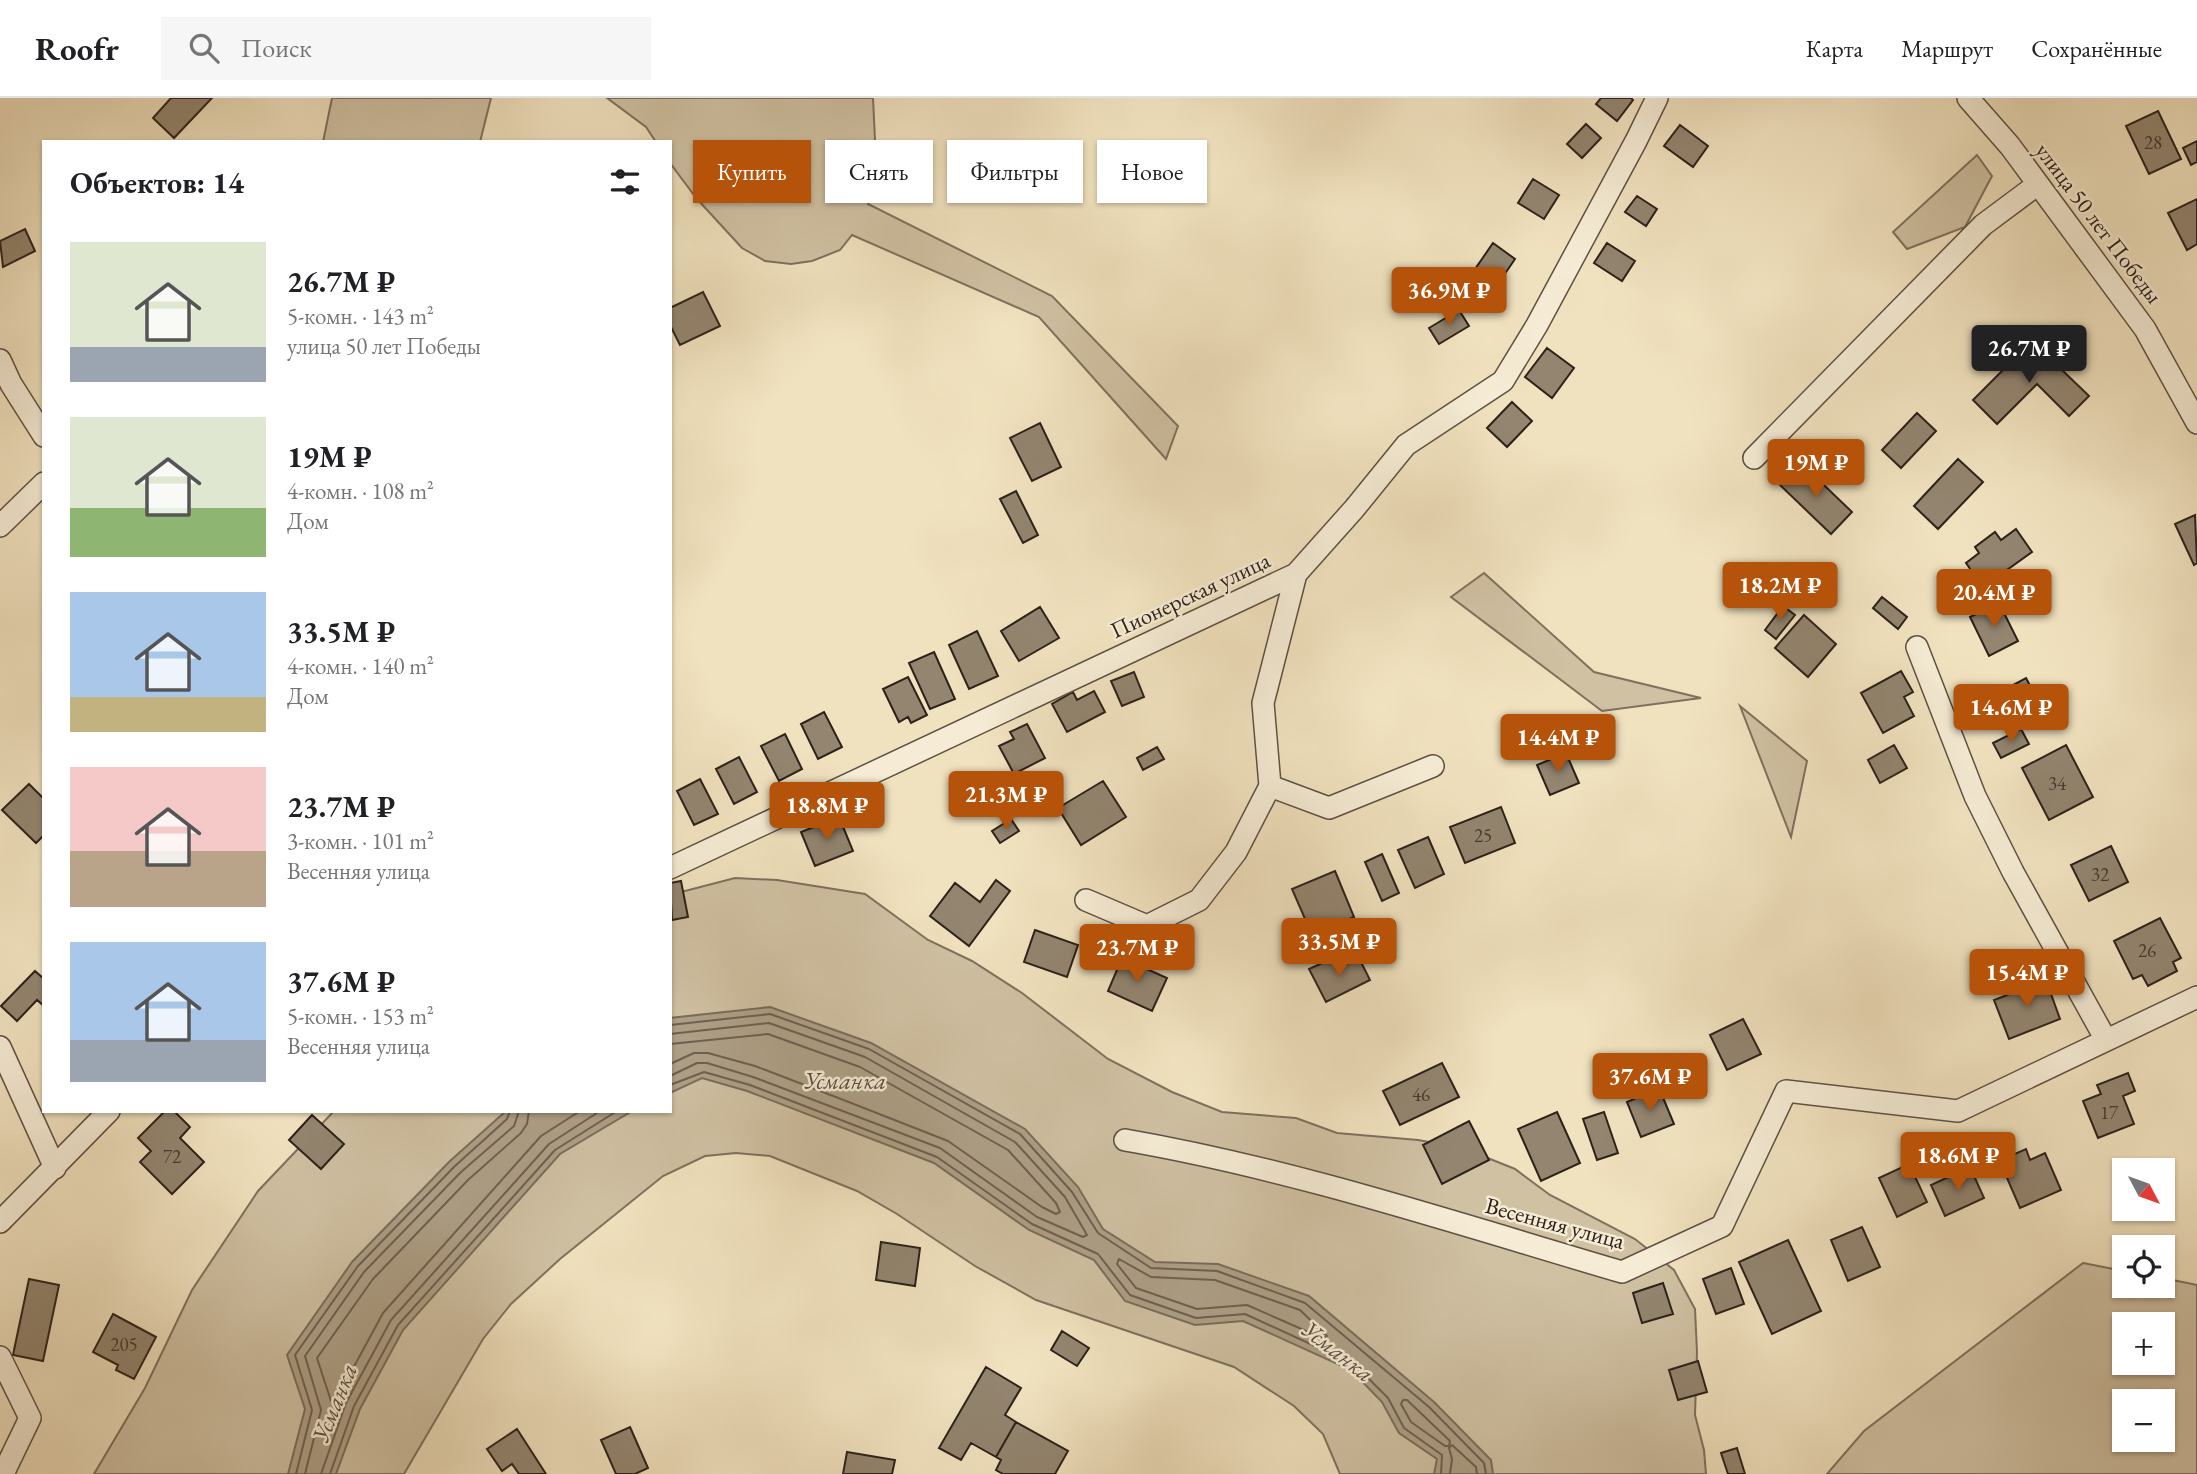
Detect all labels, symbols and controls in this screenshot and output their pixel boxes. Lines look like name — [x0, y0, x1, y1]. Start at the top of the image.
search box — [161, 17, 651, 80]
text: Roofr — [35, 27, 119, 70]
icon: search — [185, 29, 223, 67]
text: Поиск — [241, 31, 312, 65]
text: Карта — [1806, 33, 1863, 64]
text: Маршрут — [1901, 33, 1993, 64]
text: Сохранённые — [2031, 33, 2162, 64]
house number: 28 — [2144, 130, 2162, 155]
street label: улица 50 лет Победы — [2029, 137, 2169, 309]
chip: Купить — [693, 140, 811, 203]
chip: Снять — [825, 140, 933, 203]
chip: Фильтры — [947, 140, 1083, 203]
chip: Новое — [1097, 140, 1207, 203]
text: Объектов: 14 — [70, 163, 244, 202]
icon: filters — [606, 163, 644, 201]
text: 26.7M ₽ — [287, 262, 395, 301]
pin: 36.9M ₽ — [1384, 268, 1514, 327]
icon: home — [126, 270, 210, 354]
text: 36.9M ₽ — [1408, 275, 1490, 305]
text: 5-комн. · 143 m² — [287, 301, 434, 331]
pin: 26.7M ₽ — [1964, 326, 2094, 385]
text: улица 50 лет Победы — [287, 331, 481, 361]
text: 26.7M ₽ — [1988, 333, 2070, 363]
text: 19M ₽ — [287, 437, 372, 476]
pin: 19M ₽ — [1767, 440, 1865, 499]
icon: home — [126, 445, 210, 529]
text: 19M ₽ — [1783, 447, 1849, 477]
text: 4-комн. · 108 m² — [287, 476, 434, 506]
text: Дом — [287, 506, 329, 536]
street label: Пионерская улица — [1105, 545, 1275, 645]
pin: 18.2M ₽ — [1715, 562, 1845, 622]
text: 18.2M ₽ — [1739, 570, 1821, 600]
pin: 20.4M ₽ — [1929, 570, 2059, 629]
text: 20.4M ₽ — [1953, 577, 2035, 607]
text: 33.5M ₽ — [287, 612, 395, 651]
icon: home — [126, 620, 210, 704]
text: 4-комн. · 140 m² — [287, 651, 434, 681]
text: Дом — [287, 681, 329, 711]
pin: 14.6M ₽ — [1946, 684, 2076, 744]
text: 14.6M ₽ — [1970, 692, 2052, 722]
pin: 14.4M ₽ — [1493, 714, 1623, 774]
text: 14.4M ₽ — [1517, 722, 1599, 752]
house number: 34 — [2048, 771, 2067, 796]
pin: 21.3M ₽ — [941, 772, 1071, 831]
text: 21.3M ₽ — [965, 779, 1047, 809]
pin: 18.8M ₽ — [762, 782, 892, 842]
text: 23.7M ₽ — [287, 787, 395, 826]
text: 18.8M ₽ — [786, 790, 868, 820]
icon: home — [126, 795, 210, 879]
house number: 25 — [1474, 823, 1492, 848]
text: 3-комн. · 101 m² — [287, 826, 434, 856]
text: Весенняя улица — [287, 856, 430, 886]
house number: 32 — [2091, 862, 2109, 887]
pin: 33.5M ₽ — [1274, 918, 1404, 978]
pin: 23.7M ₽ — [1072, 924, 1202, 984]
text: 33.5M ₽ — [1298, 926, 1380, 956]
text: 23.7M ₽ — [1096, 932, 1178, 962]
house number: 26 — [2138, 938, 2156, 963]
pin: 15.4M ₽ — [1962, 950, 2092, 1009]
text: 15.4M ₽ — [1986, 957, 2068, 987]
text: 37.6M ₽ — [287, 962, 395, 1001]
icon: home — [126, 970, 210, 1054]
text: 5-комн. · 153 m² — [287, 1001, 434, 1031]
text: Весенняя улица — [287, 1031, 430, 1061]
pin: 37.6M ₽ — [1585, 1054, 1715, 1113]
text: 37.6M ₽ — [1609, 1061, 1691, 1091]
water label: Усманка — [804, 1065, 886, 1096]
house number: 46 — [1412, 1082, 1430, 1107]
house number: 17 — [2100, 1100, 2119, 1125]
pin: 18.6M ₽ — [1893, 1132, 2023, 1192]
text: 18.6M ₽ — [1917, 1140, 1999, 1170]
house number: 72 — [163, 1144, 181, 1169]
north arrow — [2112, 1158, 2175, 1222]
map controls — [2112, 1158, 2175, 1452]
street label: Весенняя улица — [1482, 1190, 1629, 1256]
button: locate — [2112, 1235, 2175, 1298]
button: + — [2112, 1312, 2175, 1375]
water label: Усманка — [1296, 1313, 1380, 1389]
house number: 205 — [110, 1332, 138, 1357]
water label: Усманка — [304, 1359, 364, 1447]
button: − — [2112, 1389, 2175, 1452]

